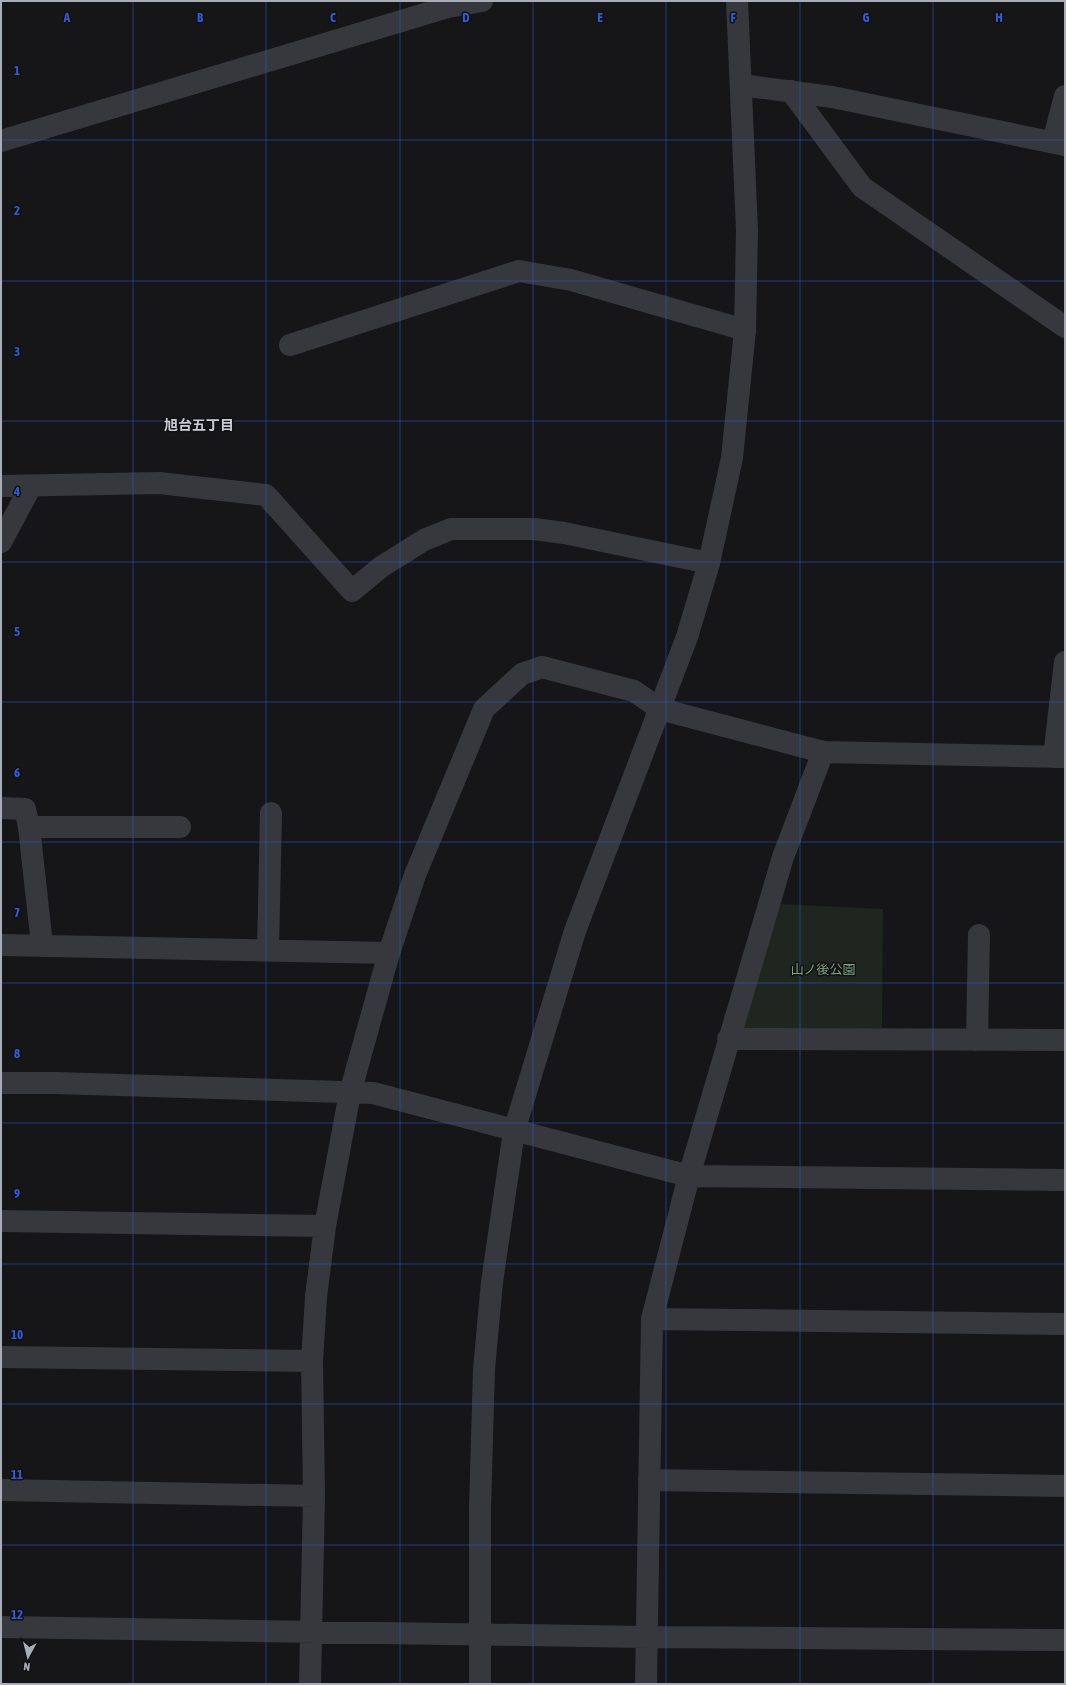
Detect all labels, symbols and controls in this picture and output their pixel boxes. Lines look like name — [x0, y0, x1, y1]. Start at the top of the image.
text: A — [63, 10, 71, 25]
text: B — [197, 10, 204, 25]
text: C — [330, 10, 336, 25]
text: D — [462, 10, 470, 25]
text: E — [597, 10, 603, 25]
text: F — [730, 10, 736, 25]
text: G — [863, 10, 870, 25]
text: H — [995, 10, 1003, 25]
text: 1 — [14, 63, 20, 78]
text: 2 — [14, 203, 20, 218]
text: 3 — [14, 344, 20, 359]
district label: 旭台五丁目 — [164, 417, 234, 433]
text: 4 — [13, 484, 20, 499]
text: 5 — [14, 624, 20, 639]
text: 6 — [14, 765, 20, 780]
text: 7 — [14, 905, 20, 920]
park label: 山ノ後公園 — [790, 962, 856, 977]
text: 8 — [14, 1046, 20, 1061]
text: 9 — [14, 1186, 20, 1201]
text: 10 — [11, 1327, 23, 1342]
text: 11 — [11, 1467, 23, 1482]
text: 12 — [11, 1607, 23, 1622]
north arrow — [8, 1637, 48, 1677]
text: N — [23, 1661, 31, 1673]

